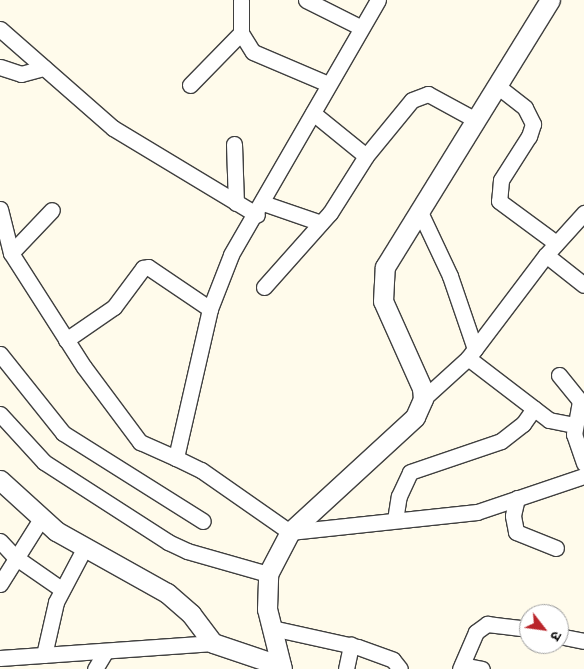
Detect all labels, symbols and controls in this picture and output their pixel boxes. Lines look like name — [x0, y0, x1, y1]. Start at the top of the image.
north arrow — [519, 604, 569, 654]
text: उ — [546, 628, 566, 644]

